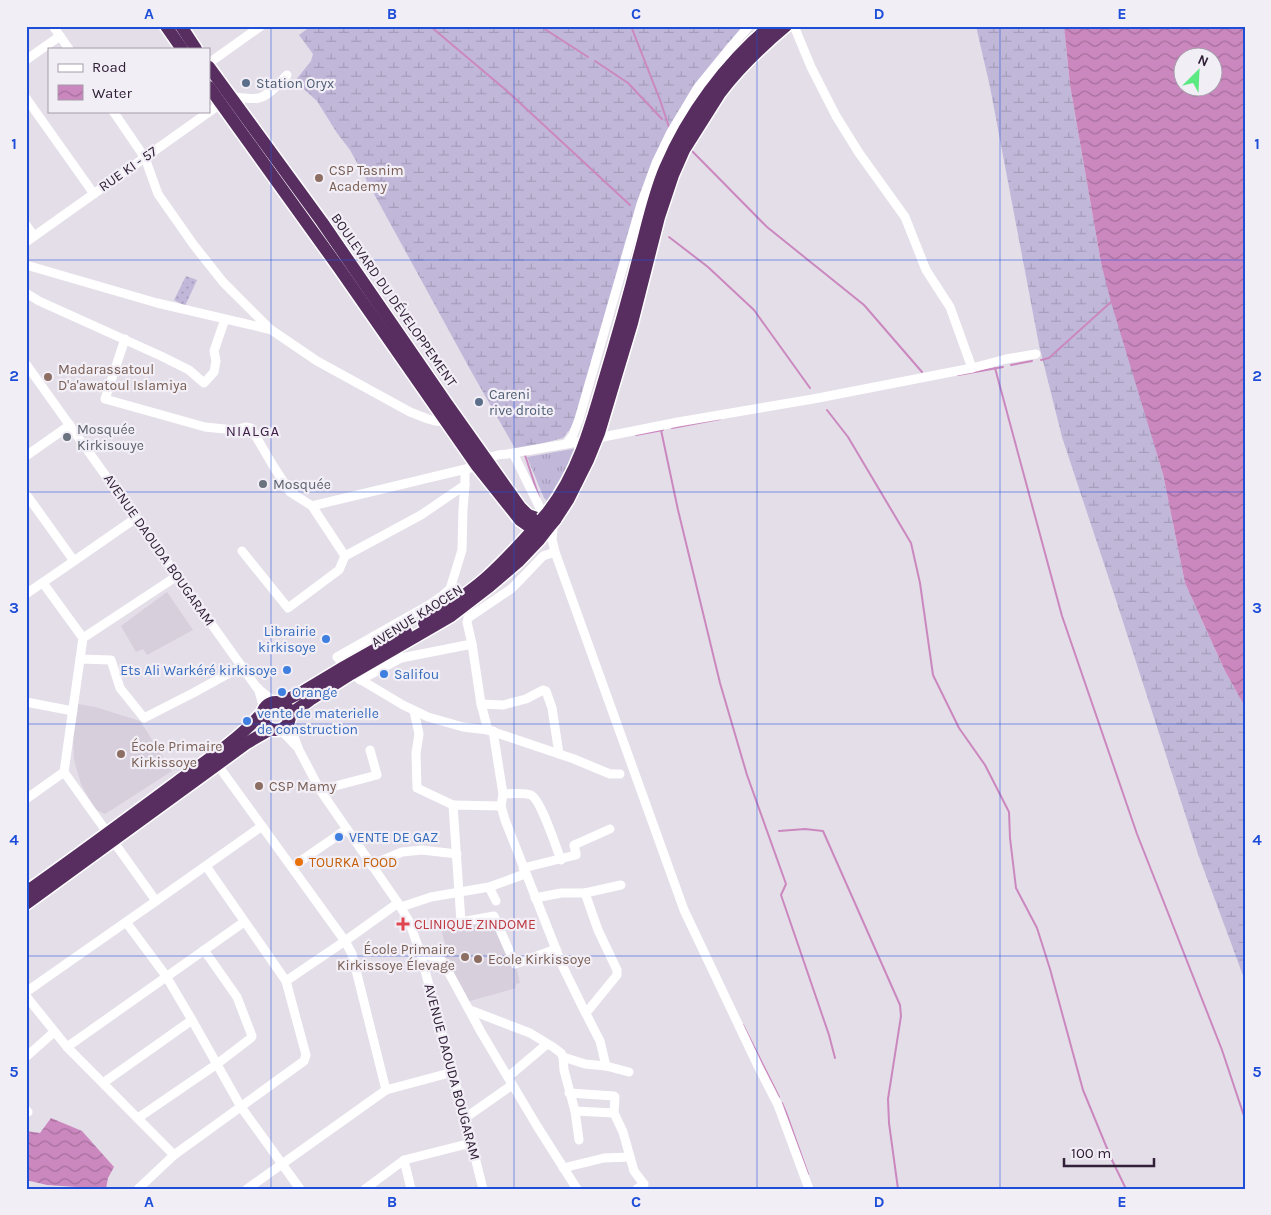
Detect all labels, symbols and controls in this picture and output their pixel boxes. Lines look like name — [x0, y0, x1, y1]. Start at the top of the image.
text: A — [144, 4, 154, 23]
text: B — [387, 4, 397, 23]
text: C — [631, 4, 641, 23]
text: D — [874, 4, 885, 23]
text: E — [1117, 4, 1127, 23]
legend — [48, 48, 210, 112]
north arrow — [1174, 48, 1224, 98]
text: N — [1195, 51, 1211, 70]
text: Road — [92, 58, 127, 76]
place label: Station Oryx — [256, 75, 334, 92]
marker: Station Oryx — [240, 77, 252, 89]
text: Water — [92, 84, 133, 102]
text: 1 — [11, 134, 17, 153]
text: 1 — [1254, 134, 1260, 153]
street label: RUE KI - 57 — [96, 142, 161, 195]
place label: CSP Tasnim Academy — [329, 162, 404, 195]
marker: CSP Tasnim Academy — [313, 172, 325, 184]
street label: BOULEVARD DU DÉVELOPPEMENT — [327, 209, 461, 390]
place label: Madarassatoul D'a'awatoul Islamiya — [58, 361, 187, 394]
text: 2 — [9, 366, 19, 385]
text: 2 — [1252, 366, 1262, 385]
marker: Madarassatoul D'a'awatoul Islamiya — [42, 371, 54, 383]
place label: Careni rive droite — [489, 386, 553, 419]
marker: Careni rive droite — [473, 396, 485, 408]
place label: Mosquée Kirkisouye — [77, 421, 144, 454]
district label: NIALGA — [226, 422, 280, 440]
marker: Mosquée Kirkisouye — [61, 431, 73, 443]
street label: AVENUE DAOUDA BOUGARAM — [100, 471, 218, 629]
place label: Mosquée — [273, 476, 331, 493]
marker: Mosquée — [257, 478, 269, 490]
street label: AVENUE KAOCEN — [368, 581, 466, 651]
text: 3 — [9, 598, 19, 617]
text: 3 — [1252, 598, 1262, 617]
place label: Librairie kirkisoye — [258, 623, 316, 656]
marker: Librairie kirkisoye — [320, 633, 332, 645]
place label: Ets Ali Warkéré kirkisoye — [120, 662, 277, 679]
marker: Ets Ali Warkéré kirkisoye — [281, 664, 293, 676]
place label: Salifou — [394, 666, 439, 683]
marker: Salifou — [378, 668, 390, 680]
place label: Orange — [292, 684, 337, 701]
marker: Orange — [276, 686, 288, 698]
place label: vente de materielle de construction — [257, 705, 379, 738]
marker: vente de materielle de construction — [241, 715, 253, 727]
place label: École Primaire Kirkissoye — [131, 737, 222, 771]
marker: École Primaire Kirkissoye — [115, 748, 127, 760]
place label: CSP Mamy — [269, 778, 337, 795]
marker: CSP Mamy — [253, 780, 265, 792]
place label: VENTE DE GAZ — [349, 829, 438, 846]
text: 4 — [9, 830, 19, 849]
text: 4 — [1252, 830, 1262, 849]
marker: VENTE DE GAZ — [333, 831, 345, 843]
place label: TOURKA FOOD — [309, 854, 397, 871]
marker: TOURKA FOOD — [293, 856, 305, 868]
place label: CLINIQUE ZINDOME — [414, 916, 536, 933]
marker: CLINIQUE ZINDOME — [396, 917, 410, 931]
place label: École Primaire Kirkissoye Élevage — [337, 940, 455, 974]
marker: École Primaire Kirkissoye Élevage — [459, 951, 471, 963]
place label: Ecole Kirkissoye — [488, 951, 591, 968]
marker: Ecole Kirkissoye — [472, 953, 484, 965]
street label: AVENUE DAOUDA BOUGARAM — [420, 982, 484, 1162]
text: 5 — [9, 1062, 19, 1081]
text: 5 — [1252, 1062, 1262, 1081]
scale bar — [1064, 1135, 1154, 1167]
text: 100 m — [1071, 1144, 1111, 1162]
text: A — [144, 1192, 154, 1211]
text: B — [387, 1192, 397, 1211]
text: C — [631, 1192, 641, 1211]
text: D — [874, 1192, 885, 1211]
text: E — [1117, 1192, 1127, 1211]

